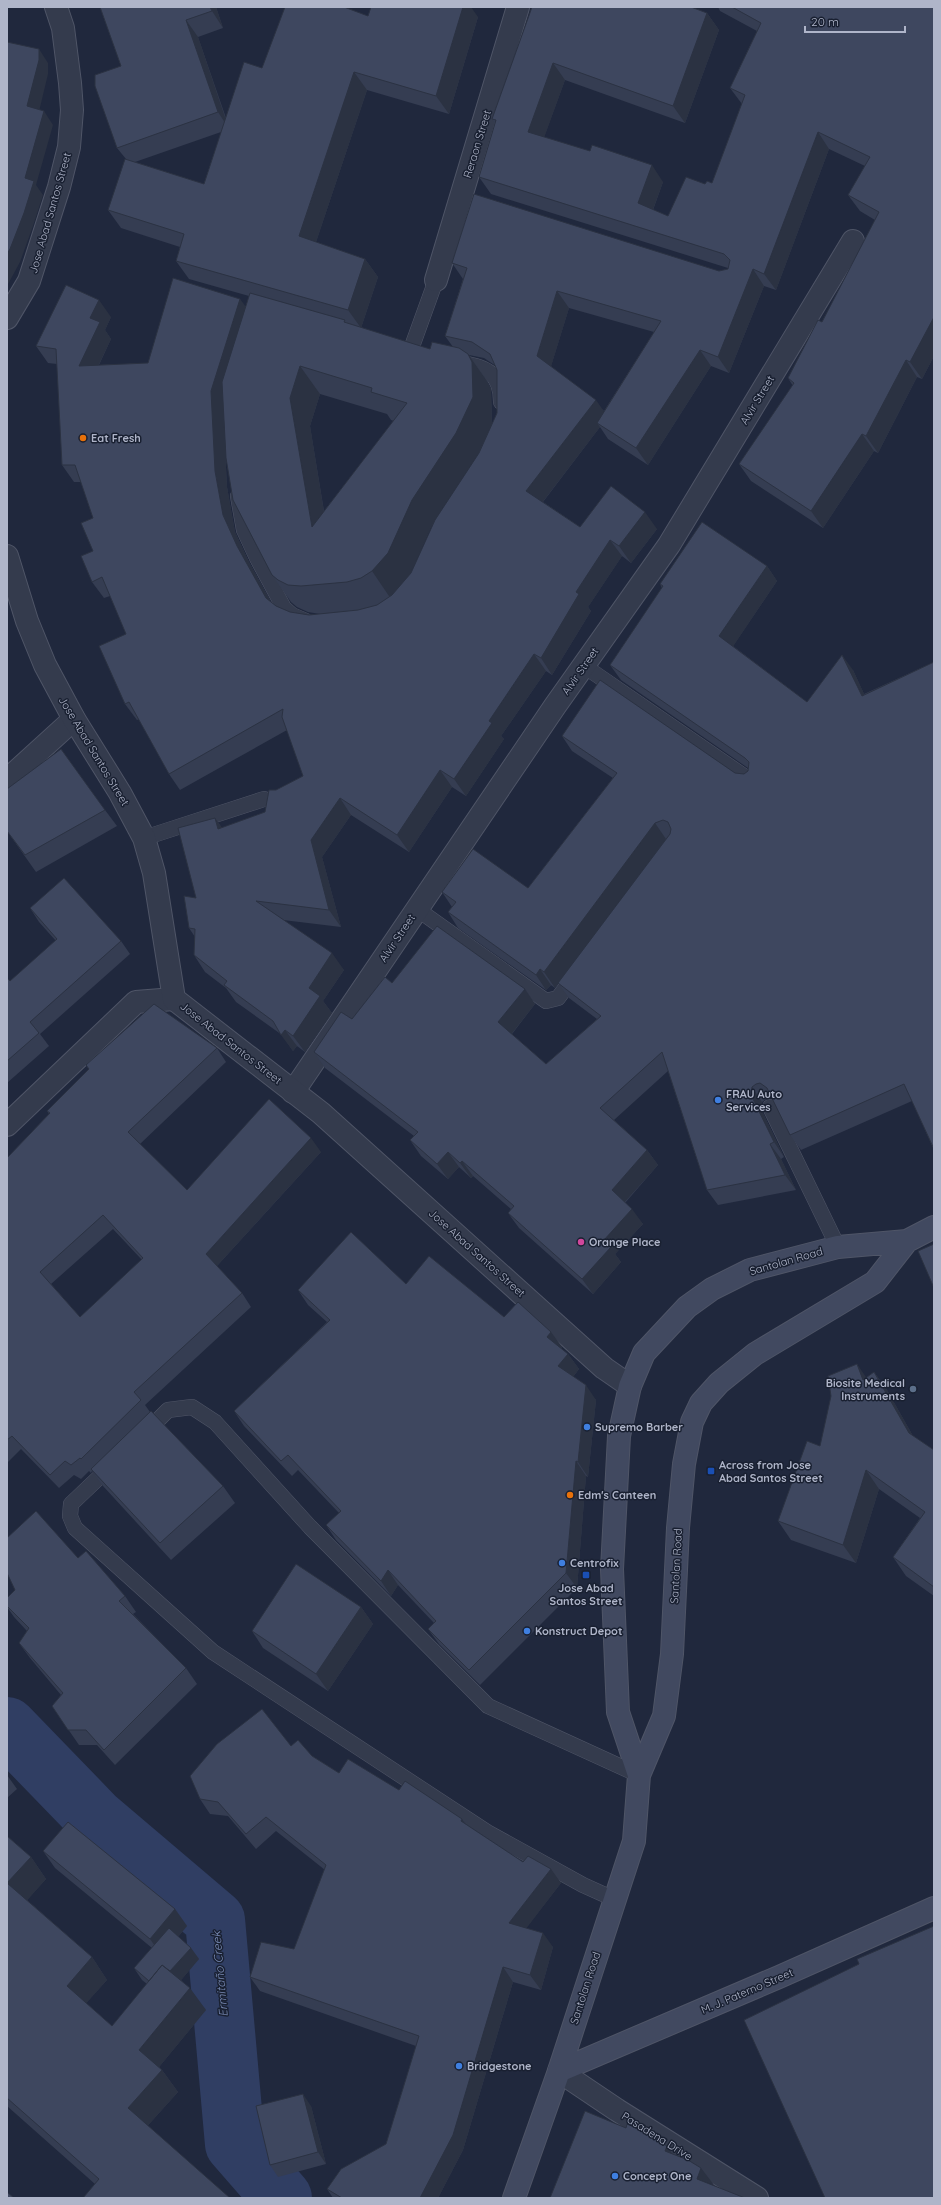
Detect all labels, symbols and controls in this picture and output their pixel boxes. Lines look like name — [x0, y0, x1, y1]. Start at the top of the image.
scale bar — [805, 8, 905, 34]
text: 20 m — [811, 14, 839, 29]
street label: Reraon Street — [460, 108, 494, 180]
street label: Jose Abad Santos Street — [26, 151, 74, 275]
street label: Alvir Street — [737, 373, 777, 427]
place label: Eat Fresh — [91, 431, 141, 445]
marker: Eat Fresh — [78, 433, 88, 443]
street label: Alvir Street — [559, 644, 602, 697]
street label: Jose Abad Santos Street — [56, 694, 132, 808]
street label: Alvir Street — [376, 911, 418, 965]
street label: Jose Abad Santos Street — [177, 999, 285, 1087]
place label: FRAU Auto Services — [726, 1087, 782, 1114]
marker: FRAU Auto Services — [713, 1095, 723, 1105]
street label: Jose Abad Santos Street — [426, 1206, 528, 1300]
place label: Orange Place — [589, 1235, 661, 1249]
marker: Orange Place — [576, 1237, 586, 1247]
street label: Santolan Road — [748, 1244, 824, 1278]
place label: Biosite Medical Instruments — [826, 1376, 905, 1403]
marker: Biosite Medical Instruments — [908, 1384, 918, 1394]
place label: Supremo Barber — [595, 1420, 683, 1434]
marker: Supremo Barber — [582, 1422, 592, 1432]
place label: Across from Jose Abad Santos Street — [719, 1458, 823, 1485]
marker: Across from Jose Abad Santos Street — [706, 1466, 716, 1476]
place label: Edm's Canteen — [578, 1488, 656, 1502]
marker: Edm's Canteen — [565, 1490, 575, 1500]
street label: Santolan Road — [667, 1528, 685, 1604]
place label: Centrofix — [570, 1556, 619, 1570]
marker: Centrofix — [557, 1558, 567, 1568]
marker: Jose Abad Santos Street — [581, 1570, 591, 1580]
place label: Jose Abad Santos Street — [550, 1581, 622, 1608]
place label: Konstruct Depot — [535, 1624, 622, 1638]
marker: Konstruct Depot — [522, 1626, 532, 1636]
water label: Ermitaño Creek — [208, 1929, 231, 2017]
street label: Santolan Road — [567, 1950, 603, 2026]
street label: M. J. Paterno Street — [699, 1965, 795, 2017]
place label: Bridgestone — [467, 2059, 532, 2073]
marker: Bridgestone — [454, 2061, 464, 2071]
street label: Pasadena Drive — [619, 2109, 695, 2163]
place label: Concept One — [623, 2169, 692, 2183]
marker: Concept One — [610, 2171, 620, 2181]

